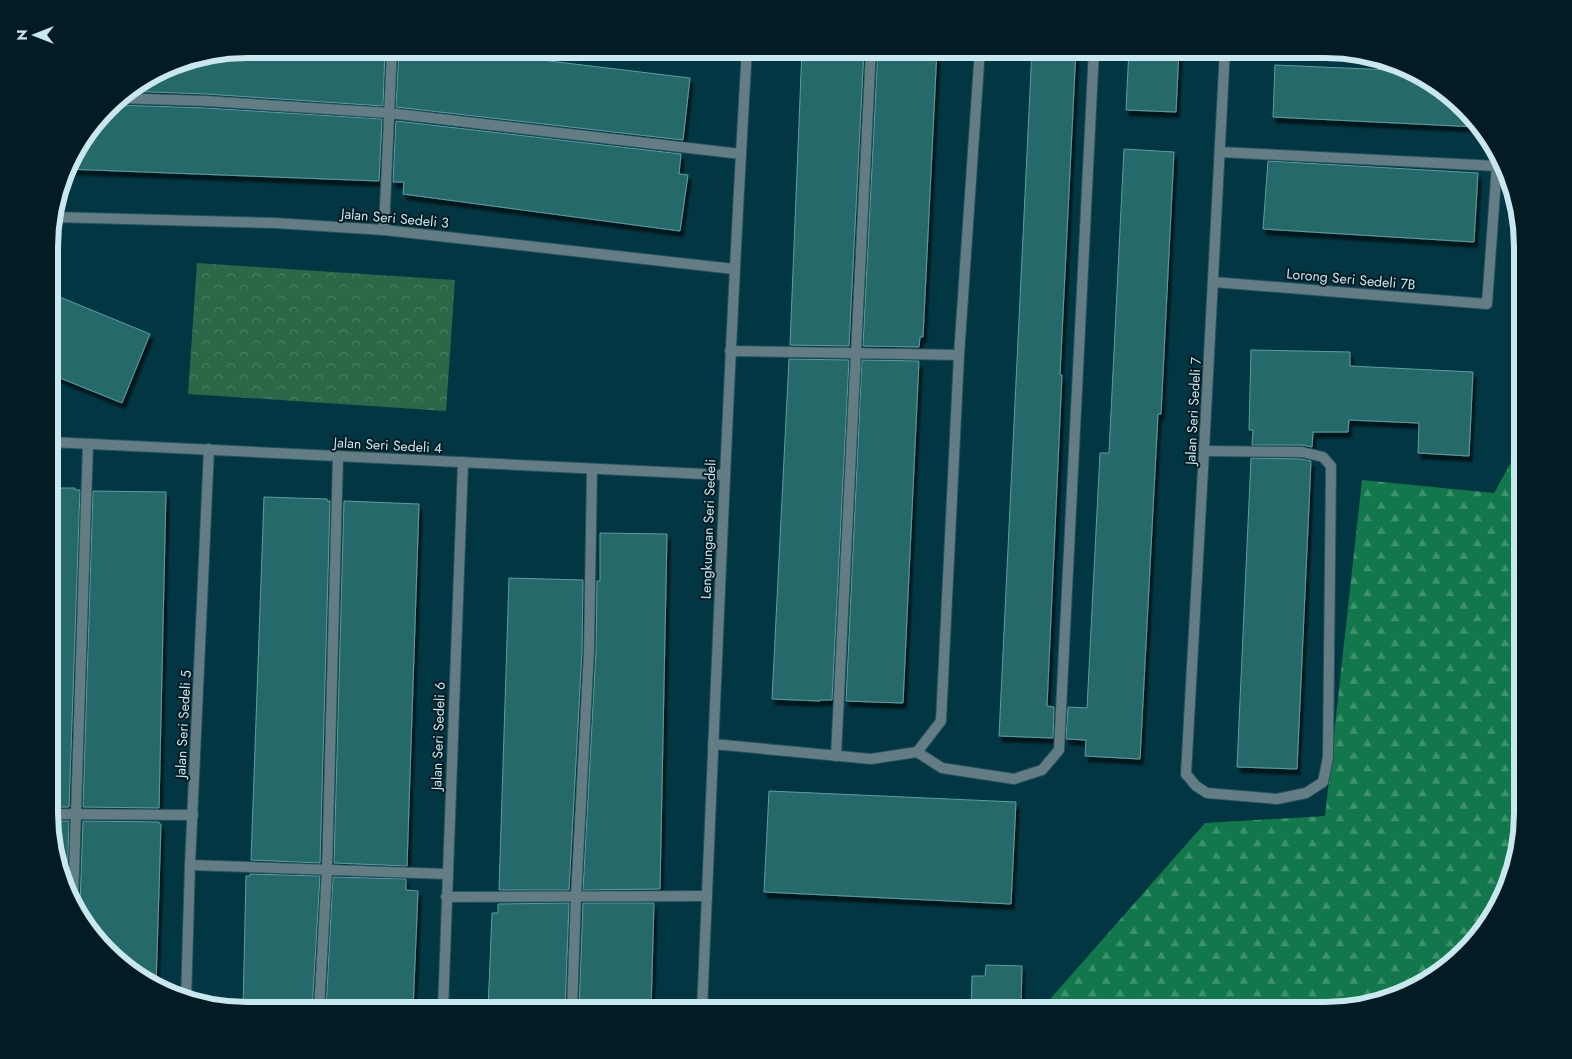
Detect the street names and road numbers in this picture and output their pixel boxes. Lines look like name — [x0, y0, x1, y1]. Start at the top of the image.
street label: Jalan Seri Sedeli 3 — [338, 203, 450, 233]
street label: Lorong Seri Sedeli 7B — [1286, 263, 1417, 295]
street label: Jalan Seri Sedeli 7 — [1180, 356, 1206, 467]
street label: Jalan Seri Sedeli 4 — [331, 432, 443, 458]
street label: Lengkungan Seri Sedeli — [696, 459, 720, 599]
street label: Jalan Seri Sedeli 5 — [170, 669, 196, 781]
street label: Jalan Seri Sedeli 6 — [426, 682, 450, 792]

